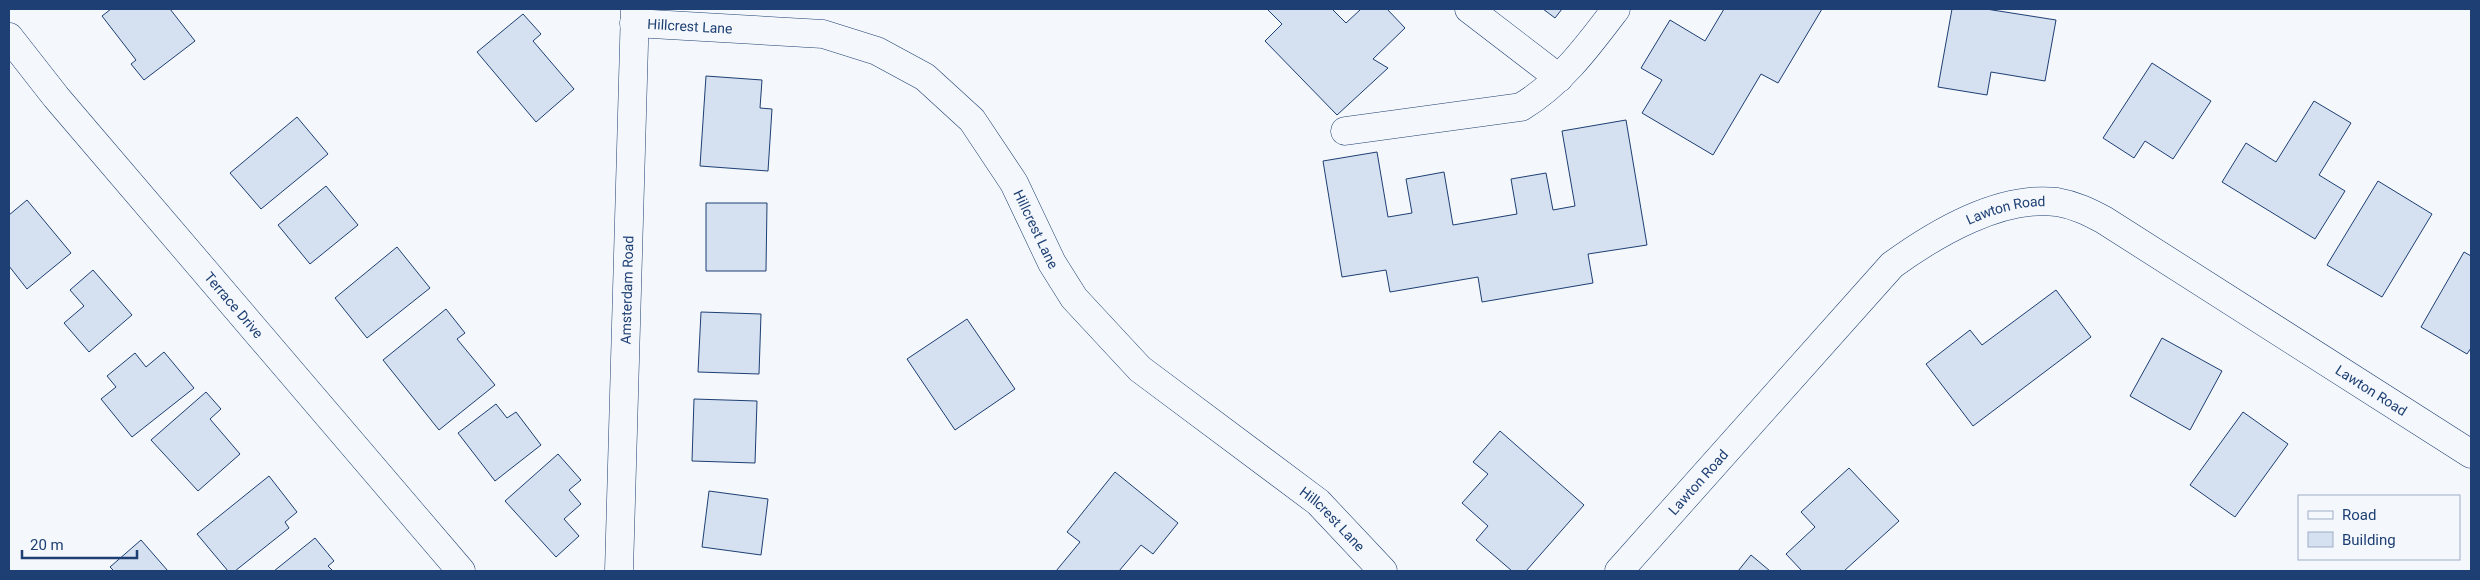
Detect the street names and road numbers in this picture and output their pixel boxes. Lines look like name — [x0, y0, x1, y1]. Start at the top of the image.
street label: Hillcrest Lane — [647, 16, 733, 37]
street label: Hillcrest Lane — [1010, 187, 1062, 272]
street label: Lawton Road — [1963, 193, 2045, 228]
street label: Amsterdam Road — [617, 236, 637, 345]
street label: Terrace Drive — [201, 269, 266, 341]
street label: Lawton Road — [2333, 362, 2410, 419]
street label: Lawton Road — [1665, 446, 1731, 518]
street label: Hillcrest Lane — [1297, 483, 1368, 555]

